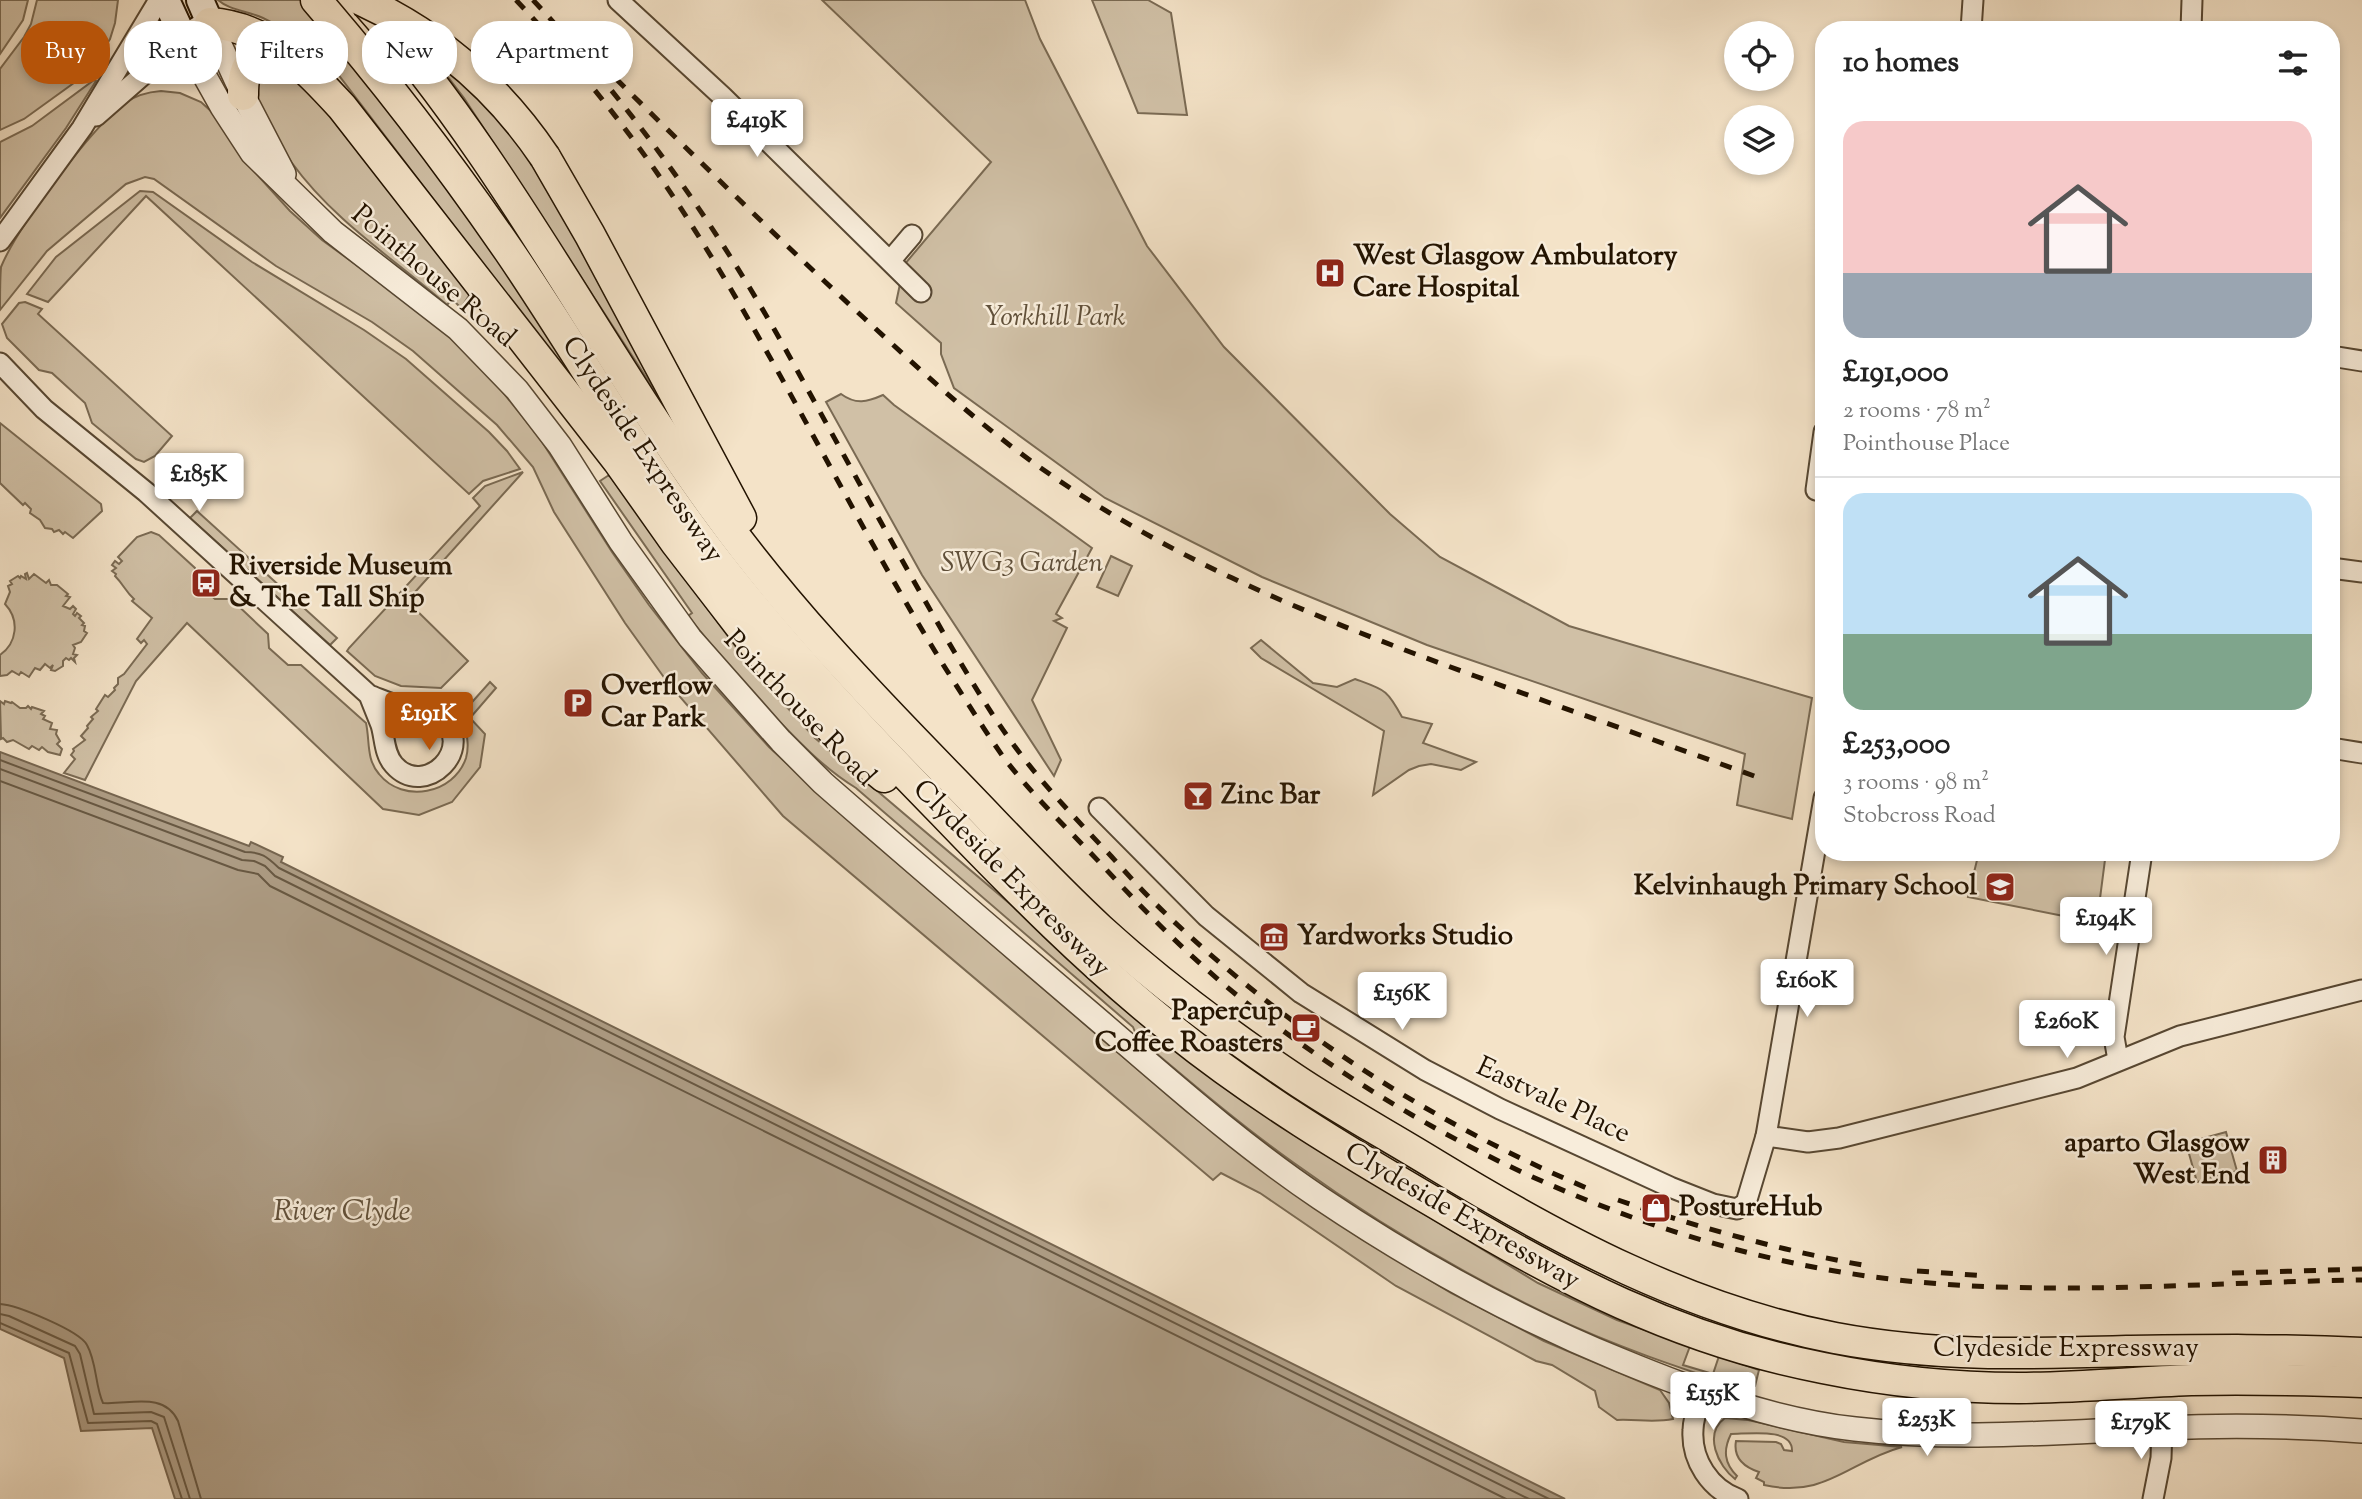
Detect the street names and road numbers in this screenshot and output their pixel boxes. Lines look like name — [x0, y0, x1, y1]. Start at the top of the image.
street label: Pointhouse Road — [342, 196, 524, 358]
street label: Clydeside Expressway — [551, 329, 733, 571]
street label: Pointhouse Road — [714, 622, 884, 796]
street label: Clydeside Expressway — [903, 771, 1119, 987]
street label: Eastvale Place — [1469, 1048, 1637, 1154]
street label: Clydeside Expressway — [1337, 1133, 1587, 1301]
street label: Clydeside Expressway — [1933, 1329, 2199, 1369]

